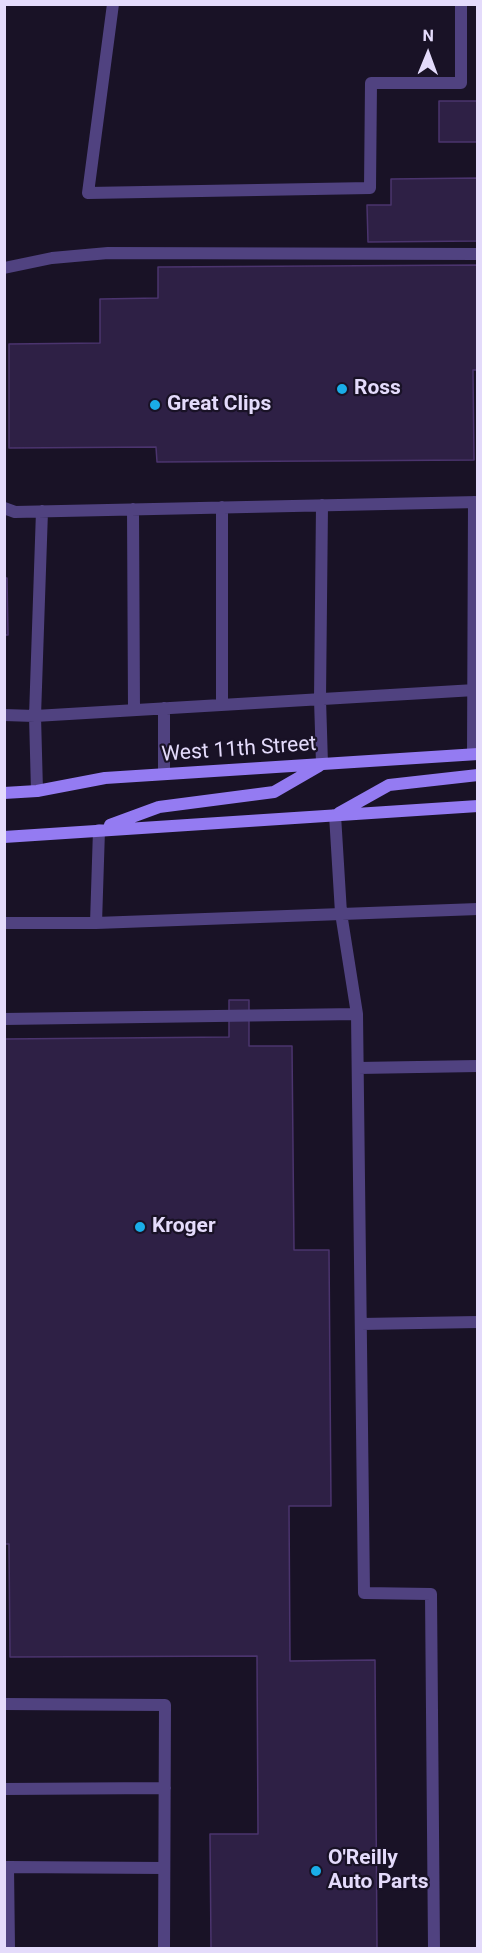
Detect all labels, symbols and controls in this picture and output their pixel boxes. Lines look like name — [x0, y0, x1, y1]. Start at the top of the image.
north arrow — [398, 24, 458, 84]
text: N — [423, 26, 434, 45]
place label: Ross — [354, 376, 401, 402]
marker: Ross — [335, 382, 349, 396]
place label: Great Clips — [167, 392, 271, 418]
marker: Great Clips — [148, 398, 162, 412]
street label: West 11th Street — [161, 732, 317, 768]
place label: Kroger — [152, 1214, 216, 1240]
marker: Kroger — [133, 1220, 147, 1234]
place label: O'Reilly Auto Parts — [328, 1846, 428, 1896]
marker: O'Reilly Auto Parts — [309, 1864, 323, 1878]

